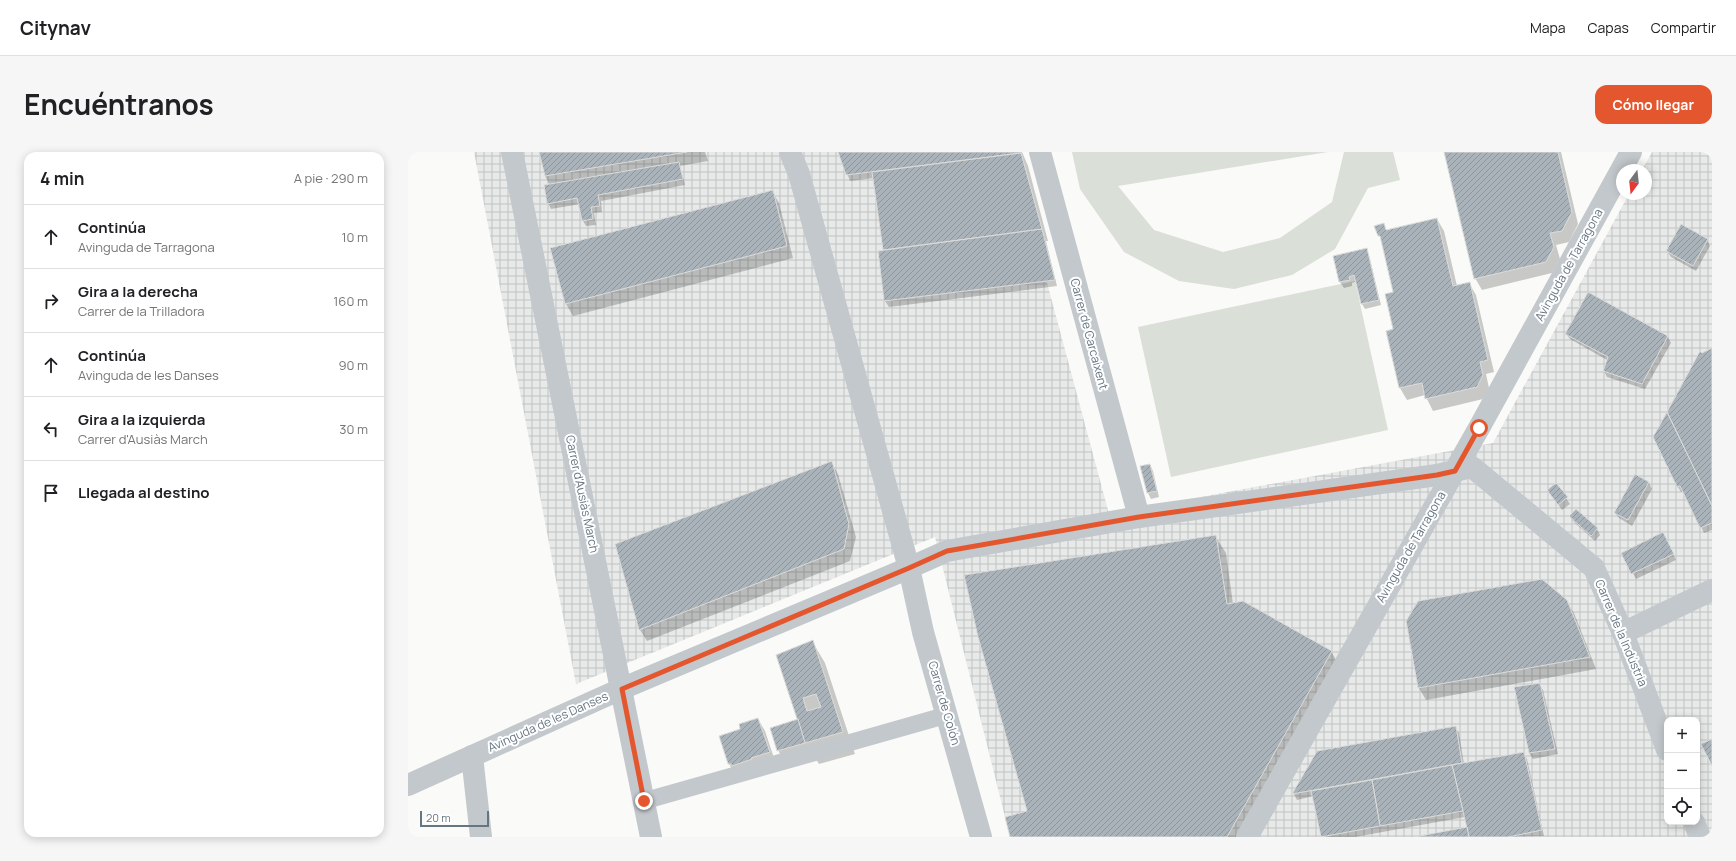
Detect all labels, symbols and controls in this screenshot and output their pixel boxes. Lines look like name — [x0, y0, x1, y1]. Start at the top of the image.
text: Citynav — [20, 15, 91, 41]
text: Mapa — [1530, 18, 1566, 37]
text: Capas — [1588, 18, 1629, 37]
text: Compartir — [1651, 18, 1716, 37]
text: Encuéntranos — [24, 85, 214, 123]
button: Cómo llegar — [1595, 85, 1712, 124]
north arrow — [1616, 164, 1652, 200]
text: 4 min — [40, 167, 84, 190]
text: A pie · 290 m — [294, 169, 368, 187]
street label: Avinguda de Tarragona — [1531, 205, 1607, 324]
text: Continúa — [78, 217, 146, 238]
icon: ahead — [40, 226, 62, 248]
text: 10 m — [341, 228, 368, 246]
text: Avinguda de Tarragona — [78, 238, 215, 256]
street label: Carrer de Carcaixent — [1066, 276, 1113, 392]
text: Gira a la derecha — [78, 281, 198, 302]
icon: right — [40, 290, 62, 312]
text: 160 m — [333, 292, 368, 310]
text: Carrer de la Trilladora — [78, 302, 205, 320]
text: Continúa — [78, 345, 146, 366]
icon: ahead — [40, 354, 62, 376]
text: 90 m — [338, 356, 368, 374]
text: Avinguda de les Danses — [78, 366, 219, 384]
text: Gira a la izquierda — [78, 409, 205, 430]
icon: left — [40, 418, 62, 440]
route start — [1470, 419, 1488, 437]
text: 30 m — [339, 420, 368, 438]
text: Carrer d'Ausiàs March — [78, 430, 208, 448]
street label: Carrer d'Ausiàs March — [562, 434, 603, 554]
icon: arrive — [40, 482, 62, 504]
text: Llegada al destino — [78, 482, 210, 503]
street label: Avinguda de Tarragona — [1372, 488, 1449, 606]
street label: Carrer de la Indústria — [1591, 577, 1652, 689]
street label: Carrer de Colón — [924, 659, 965, 747]
street label: Avinguda de les Danses — [485, 687, 611, 756]
map controls — [1664, 717, 1700, 825]
button: + — [1664, 717, 1700, 753]
button: − — [1664, 753, 1700, 789]
button: locate — [1664, 789, 1700, 825]
route end — [635, 792, 653, 810]
scale bar — [420, 809, 489, 828]
text: 20 m — [426, 810, 451, 825]

